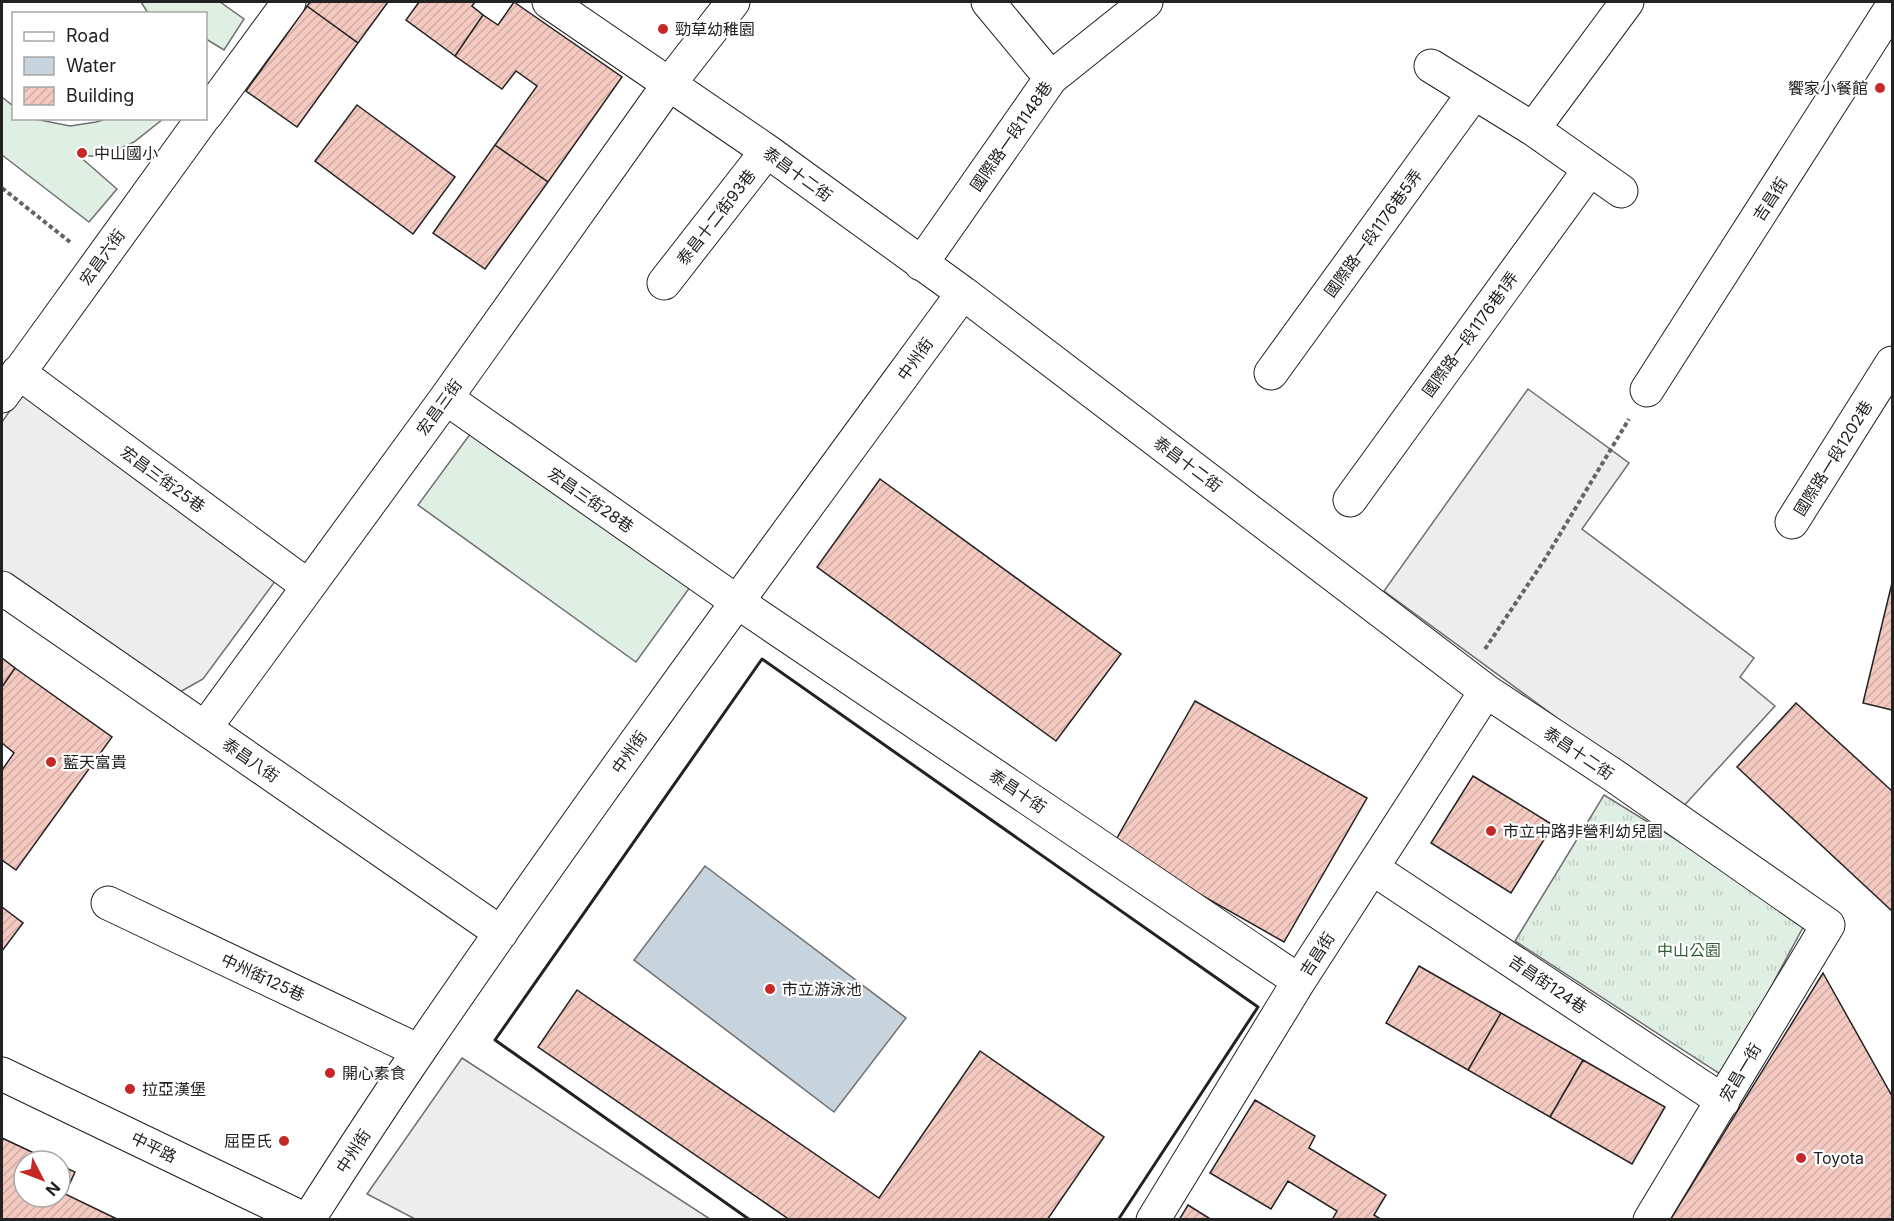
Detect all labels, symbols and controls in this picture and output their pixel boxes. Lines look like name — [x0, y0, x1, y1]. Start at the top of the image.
legend — [12, 12, 207, 120]
place label: 勁草幼稚園 — [675, 19, 755, 39]
marker: 勁草幼稚園 — [656, 22, 670, 36]
text: Road — [66, 25, 109, 46]
text: Water — [66, 55, 116, 76]
street label: 國際路一段1148巷 — [966, 77, 1056, 195]
place label: 饗家小餐館 — [1788, 78, 1868, 98]
marker: 饗家小餐館 — [1873, 81, 1887, 95]
text: Building — [66, 85, 134, 106]
street label: 泰昌十二街 — [760, 142, 836, 206]
place label: 中山國小 — [94, 143, 158, 163]
marker: 中山國小 — [75, 146, 89, 160]
street label: 泰昌十二街93巷 — [672, 165, 760, 269]
street label: 國際路一段1176巷5弄 — [1320, 165, 1426, 301]
street label: 吉昌街 — [1749, 173, 1791, 225]
street label: 宏昌六街 — [75, 225, 129, 289]
street label: 國際路一段1176巷1弄 — [1418, 267, 1522, 401]
street label: 中州街 — [893, 334, 937, 384]
street label: 宏昌三街 — [412, 375, 466, 439]
street label: 國際路一段1202巷 — [1790, 397, 1876, 519]
street label: 泰昌十二街 — [1150, 432, 1226, 496]
street label: 宏昌三街25巷 — [117, 442, 209, 516]
street label: 宏昌三街28巷 — [544, 463, 638, 537]
street label: 泰昌十二街 — [1540, 722, 1618, 784]
street label: 中州街 — [607, 727, 651, 777]
street label: 泰昌八街 — [219, 733, 283, 787]
place label: 藍天富貴 — [63, 752, 127, 772]
marker: 藍天富貴 — [44, 755, 58, 769]
street label: 泰昌十街 — [986, 765, 1050, 817]
place label: 市立中路非營利幼兒園 — [1503, 821, 1663, 841]
marker: 市立中路非營利幼兒園 — [1484, 824, 1498, 838]
street label: 吉昌街 — [1296, 928, 1338, 980]
park label: 中山公園 — [1657, 940, 1721, 960]
street label: 中州街125巷 — [218, 949, 308, 1005]
street label: 吉昌街124巷 — [1505, 950, 1591, 1018]
place label: 市立游泳池 — [782, 979, 862, 999]
marker: 市立游泳池 — [763, 982, 777, 996]
street label: 宏昌一街 — [1715, 1039, 1765, 1105]
place label: 開心素食 — [342, 1063, 406, 1083]
marker: 開心素食 — [323, 1066, 337, 1080]
place label: 拉亞漢堡 — [142, 1079, 206, 1099]
marker: 拉亞漢堡 — [123, 1082, 137, 1096]
street label: 中州街 — [332, 1125, 374, 1177]
street label: 中平路 — [128, 1127, 180, 1167]
place label: 屈臣氏 — [224, 1131, 272, 1151]
marker: 屈臣氏 — [277, 1134, 291, 1148]
place label: Toyota — [1813, 1148, 1864, 1168]
north arrow — [12, 1149, 72, 1209]
marker: Toyota — [1794, 1151, 1808, 1165]
text: N — [42, 1178, 65, 1200]

